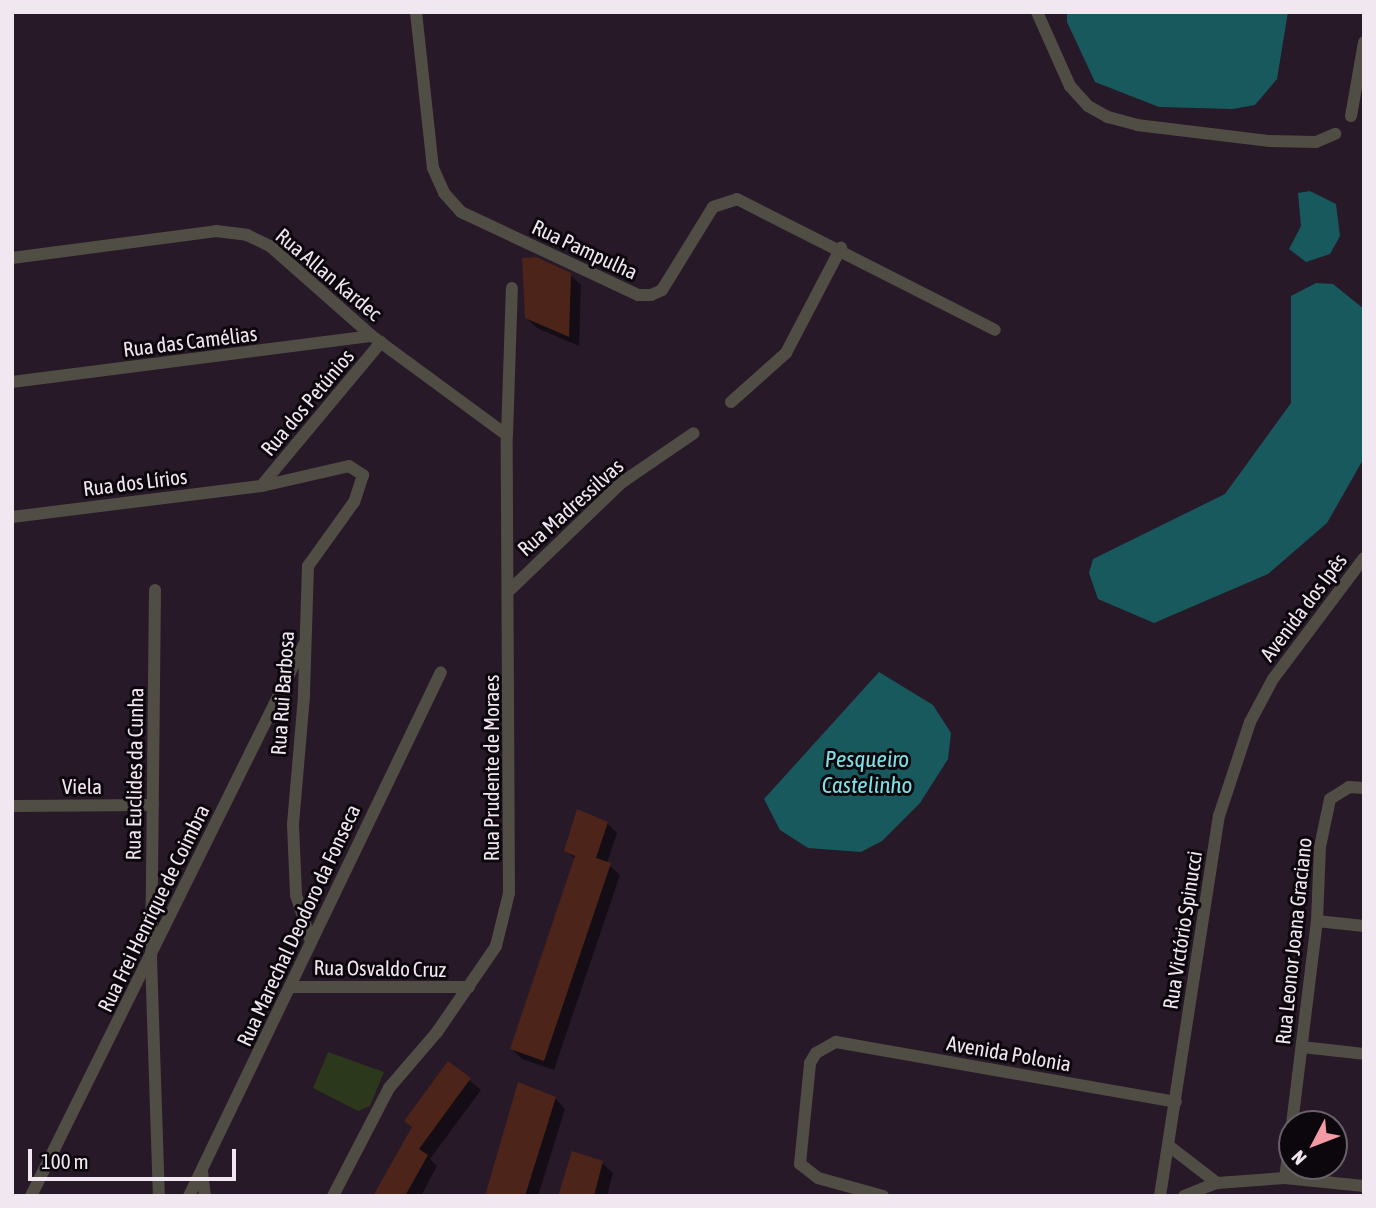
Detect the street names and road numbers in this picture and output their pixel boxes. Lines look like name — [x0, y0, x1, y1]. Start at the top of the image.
street label: Rua Pampulha — [528, 214, 642, 284]
street label: Rua Allan Kardec — [271, 222, 387, 326]
street label: Rua das Camélias — [122, 320, 258, 362]
street label: Rua dos Petúnios — [255, 344, 359, 460]
street label: Rua Madressilvas — [512, 453, 628, 561]
street label: Rua dos Lírios — [82, 463, 188, 501]
street label: Avenida dos Ipês — [1254, 548, 1352, 666]
street label: Rua Rui Barbosa — [265, 630, 299, 756]
street label: Rua Prudente de Moraes — [478, 675, 504, 861]
street label: Rua Euclides da Cunha — [120, 687, 148, 861]
street label: Viela — [62, 773, 102, 799]
street label: Rua Frei Henrique de Coimbra — [92, 800, 214, 1016]
street label: Rua Marechal Deodoro da Fonseca — [231, 800, 365, 1050]
street label: Rua Leonor Joana Graciano — [1270, 836, 1316, 1046]
street label: Rua Victório Spinucci — [1157, 849, 1207, 1011]
street label: Rua Osvaldo Cruz — [314, 954, 446, 982]
street label: Avenida Polonia — [945, 1030, 1073, 1076]

